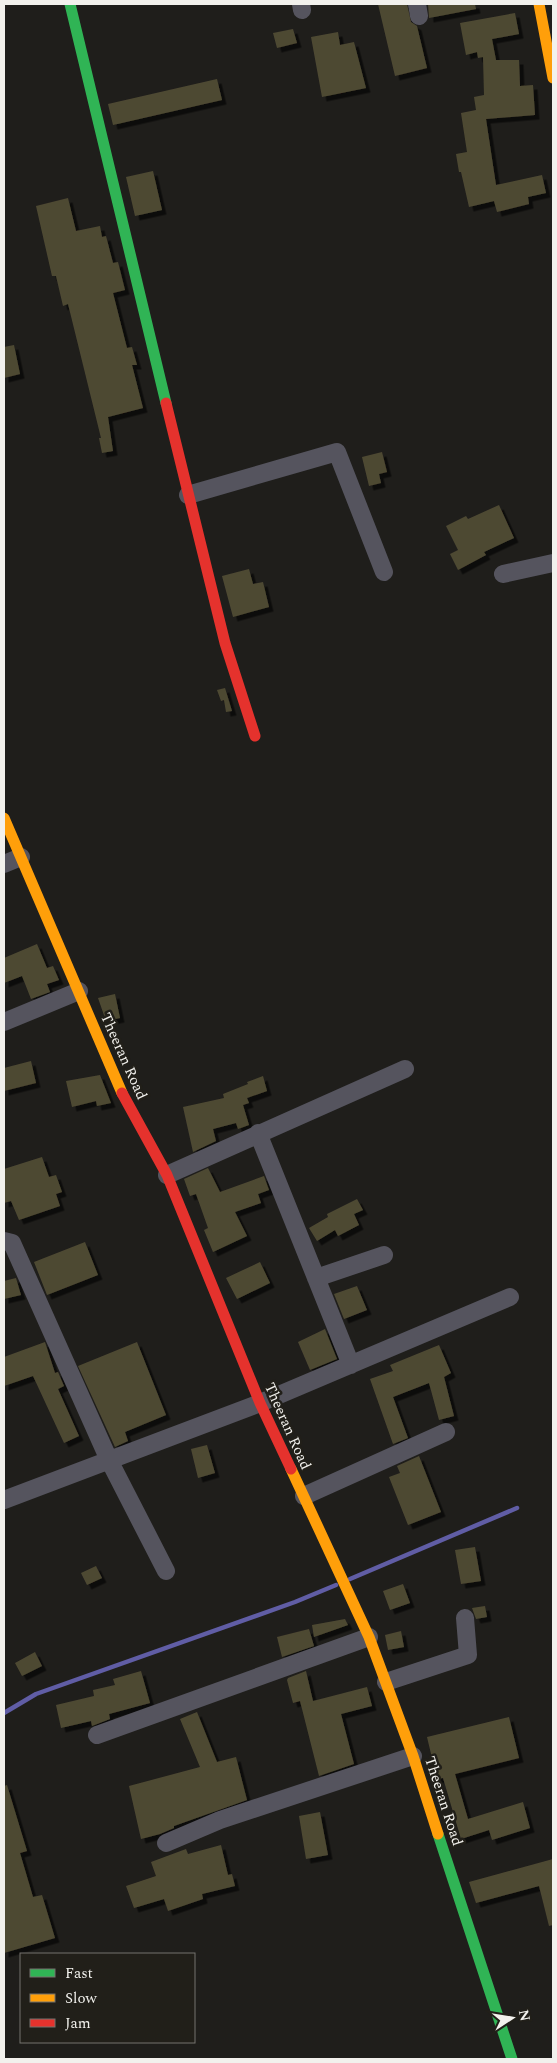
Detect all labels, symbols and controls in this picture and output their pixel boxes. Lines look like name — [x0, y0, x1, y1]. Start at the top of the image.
street label: Theeran Road — [94, 1009, 153, 1103]
street label: Theeran Road — [258, 1379, 317, 1473]
street label: Theeran Road — [418, 1753, 469, 1849]
legend — [20, 1953, 195, 2043]
text: Fast — [65, 1962, 93, 1985]
text: Slow — [65, 1987, 97, 2010]
north arrow — [487, 1993, 537, 2043]
text: N — [513, 2008, 536, 2023]
text: Jam — [65, 2012, 91, 2035]

